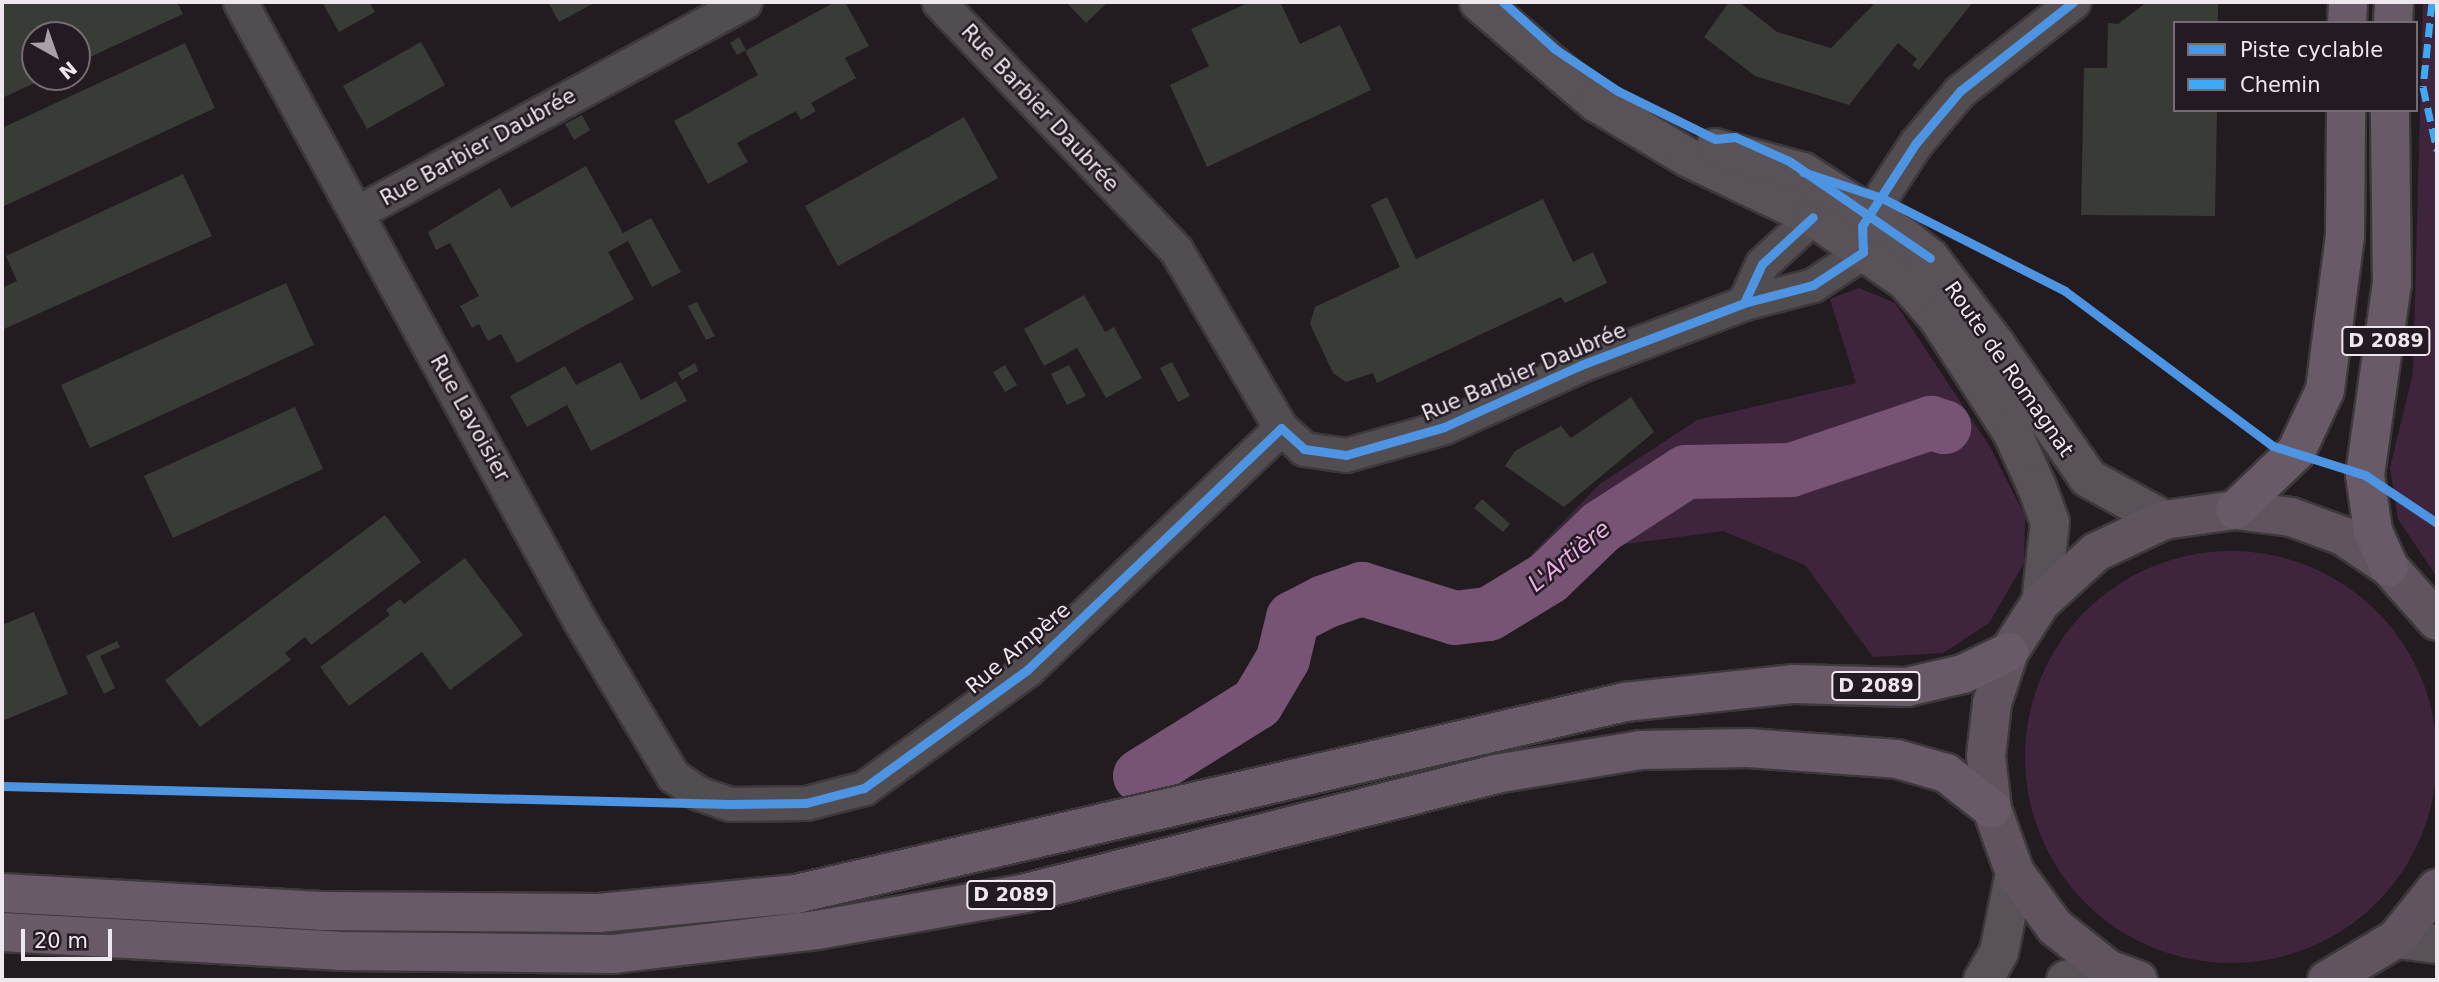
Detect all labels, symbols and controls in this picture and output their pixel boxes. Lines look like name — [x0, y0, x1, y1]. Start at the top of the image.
street label: Rue Barbier Daubrée — [956, 19, 1124, 197]
north arrow — [21, 21, 91, 91]
legend — [2173, 21, 2418, 112]
text: Piste cyclable — [2240, 38, 2383, 62]
text: N — [55, 57, 81, 84]
text: Chemin — [2240, 73, 2321, 97]
street label: Rue Barbier Daubrée — [376, 83, 580, 211]
street label: Route de Romagnat — [1939, 277, 2079, 461]
street label: Rue Barbier Daubrée — [1418, 318, 1630, 426]
road number: D 2089 — [2340, 326, 2432, 356]
street label: Rue Lavoisier — [425, 350, 515, 486]
water label: L'Artière — [1522, 515, 1616, 597]
street label: Rue Ampère — [961, 597, 1075, 699]
road number: D 2089 — [1830, 670, 1922, 702]
road number: D 2089 — [965, 880, 1056, 911]
scale bar — [24, 916, 116, 960]
text: 20 m — [34, 929, 88, 953]

